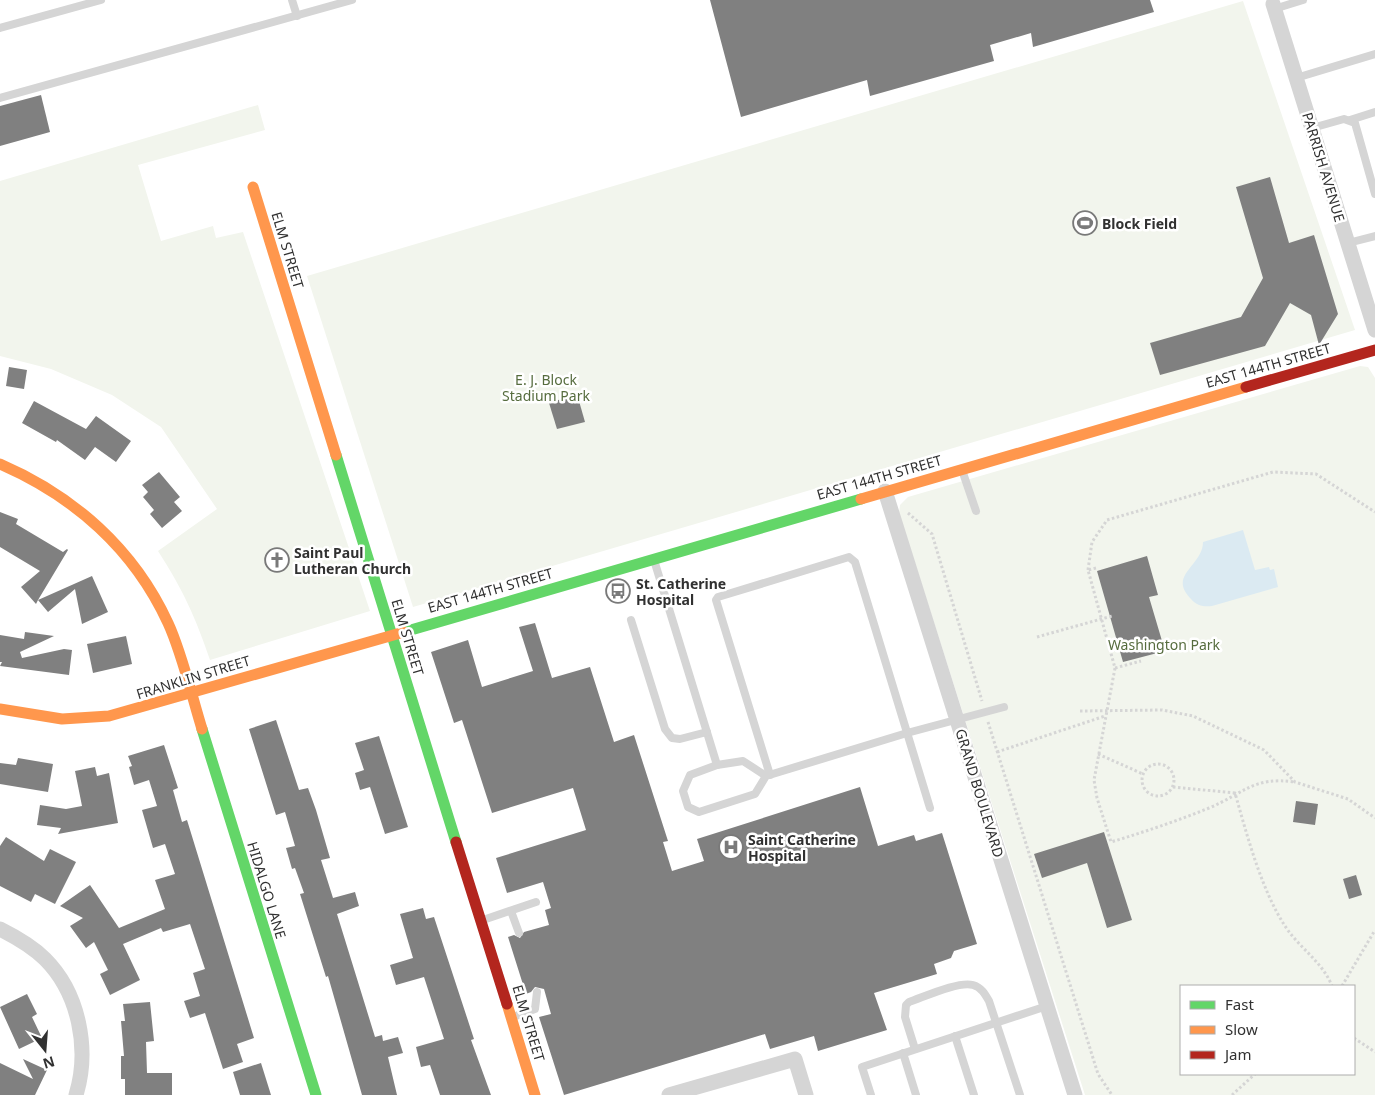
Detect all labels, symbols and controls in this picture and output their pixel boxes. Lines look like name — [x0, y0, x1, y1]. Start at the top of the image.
street label: PARRISH AVENUE — [1298, 110, 1350, 224]
street label: ELM STREET — [267, 209, 309, 291]
sports icon: Block Field — [1072, 210, 1098, 236]
place label: Block Field — [1102, 214, 1177, 233]
street label: EAST 144TH STREET — [1203, 338, 1333, 392]
park label: E. J. Block Stadium Park — [502, 370, 590, 405]
street label: EAST 144TH STREET — [814, 450, 944, 504]
place label: Saint Paul Lutheran Church — [294, 543, 411, 578]
church icon: Saint Paul Lutheran Church — [264, 547, 290, 573]
street label: EAST 144TH STREET — [425, 563, 555, 617]
place label: St. Catherine Hospital — [636, 574, 726, 609]
bus stop icon: St. Catherine Hospital — [605, 578, 631, 604]
street label: ELM STREET — [387, 596, 429, 678]
park label: Washington Park — [1108, 635, 1221, 654]
street label: FRANKLIN STREET — [134, 651, 252, 703]
street label: GRAND BOULEVARD — [951, 726, 1009, 860]
place label: Saint Catherine Hospital — [748, 830, 856, 865]
hospital icon: Saint Catherine Hospital — [718, 834, 744, 860]
street label: HIDALGO LANE — [243, 839, 291, 941]
street label: ELM STREET — [508, 982, 550, 1064]
legend — [1180, 985, 1355, 1075]
text: Fast — [1225, 994, 1254, 1014]
text: Slow — [1225, 1019, 1258, 1039]
north arrow — [20, 1025, 70, 1075]
text: Jam — [1223, 1044, 1252, 1064]
text: N — [41, 1052, 57, 1074]

